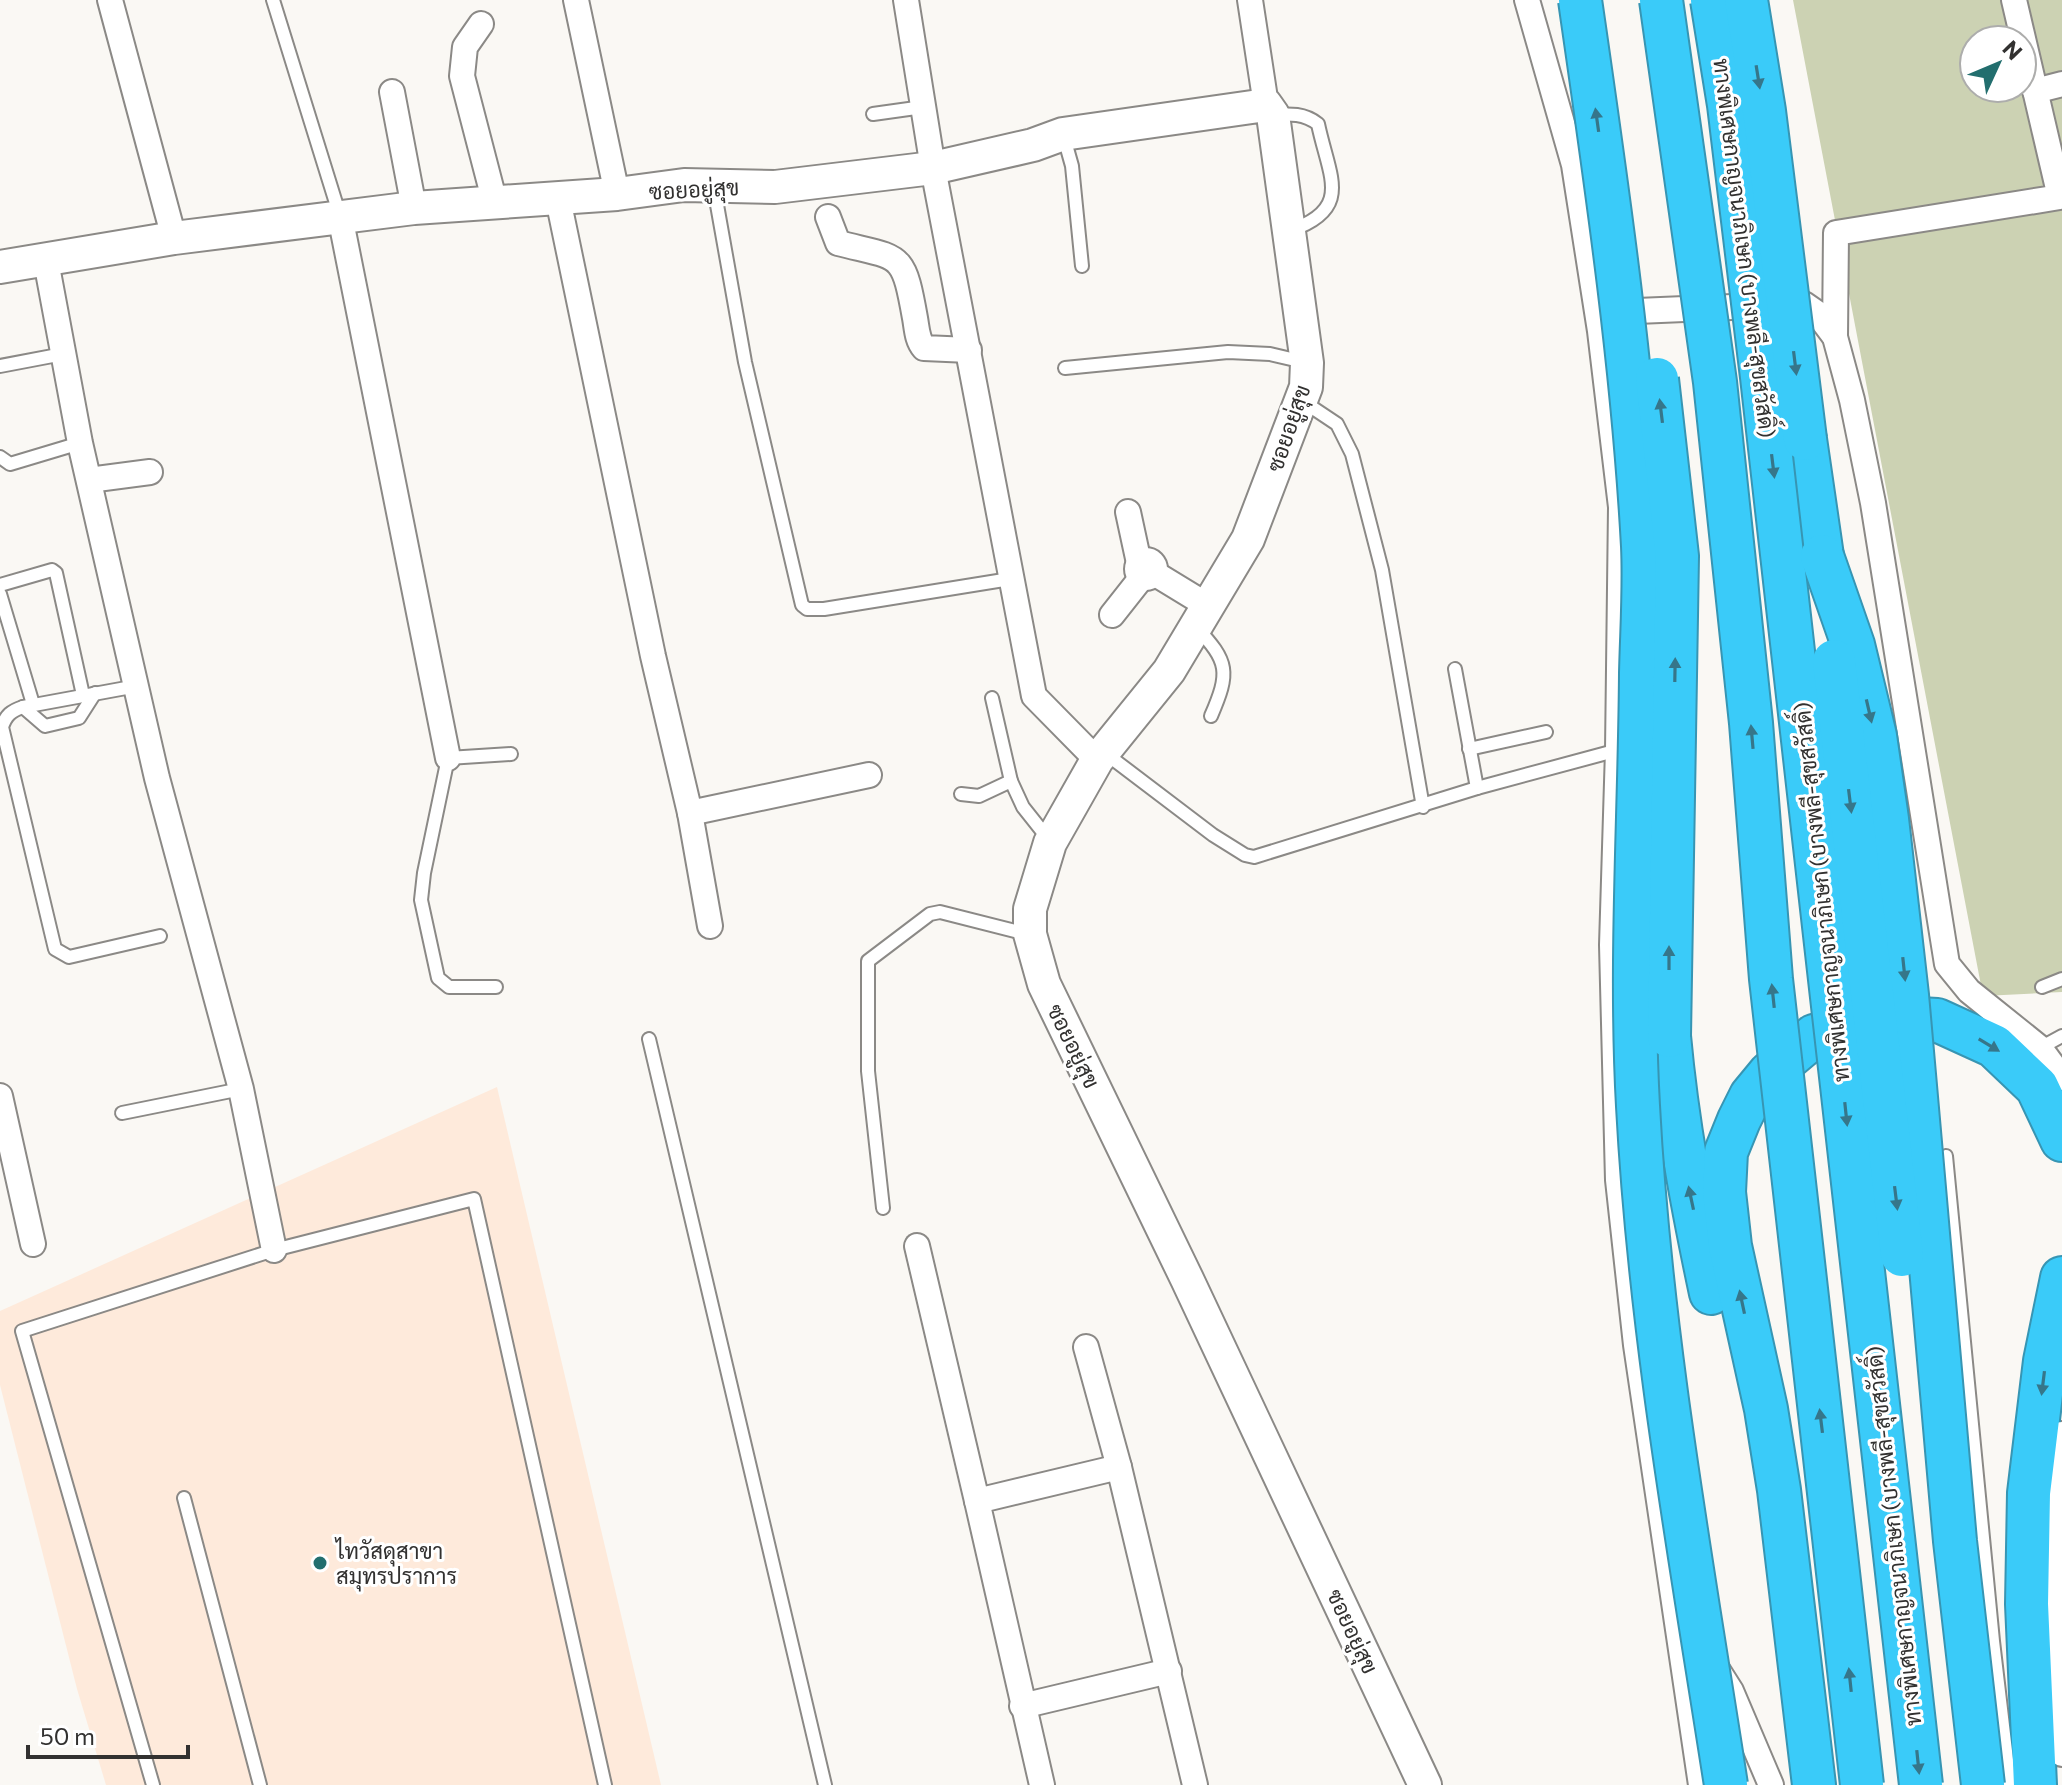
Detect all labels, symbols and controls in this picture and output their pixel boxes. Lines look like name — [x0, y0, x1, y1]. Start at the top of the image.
north arrow — [1958, 24, 2038, 104]
text: N — [1997, 34, 2028, 65]
street label: ทางพิเศษกาญจนาภิเษก (บางพลี-สุขสวัสดิ์) — [1705, 56, 1787, 440]
one-way arrow — [1752, 65, 1765, 90]
one-way arrow — [1590, 107, 1603, 132]
street label: ซอยอยู่สุข — [648, 173, 740, 208]
one-way arrow — [1788, 351, 1801, 376]
street label: ซอยอยู่สุข — [1261, 381, 1318, 476]
one-way arrow — [1654, 398, 1667, 423]
one-way arrow — [1766, 454, 1779, 479]
one-way arrow — [1669, 657, 1681, 682]
one-way arrow — [1863, 699, 1876, 724]
street label: ทางพิเศษกาญจนาภิเษก (บางพลี-สุขสวัสดิ์) — [1783, 700, 1857, 1084]
one-way arrow — [1745, 724, 1758, 749]
one-way arrow — [1844, 789, 1857, 814]
one-way arrow — [1663, 945, 1675, 970]
one-way arrow — [1898, 956, 1911, 981]
one-way arrow — [1767, 983, 1780, 1008]
street label: ซอยอยู่สุข — [1039, 999, 1106, 1094]
one-way arrow — [1978, 1038, 2000, 1052]
one-way arrow — [1839, 1102, 1852, 1127]
one-way arrow — [1684, 1186, 1697, 1211]
one-way arrow — [1889, 1186, 1902, 1211]
one-way arrow — [1735, 1289, 1748, 1314]
street label: ทางพิเศษกาญจนาภิเษก (บางพลี-สุขสวัสดิ์) — [1855, 1344, 1929, 1728]
one-way arrow — [2036, 1371, 2049, 1396]
one-way arrow — [1814, 1408, 1827, 1433]
place label: ไทวัสดุสาขา สมุทรปราการ — [334, 1537, 457, 1592]
marker: ไทวัสดุสาขา สมุทรปราการ — [311, 1554, 329, 1572]
street label: ซอยอยู่สุข — [1319, 1584, 1384, 1679]
one-way arrow — [1844, 1667, 1857, 1692]
scale bar — [28, 1709, 188, 1759]
text: 50 m — [40, 1721, 95, 1750]
one-way arrow — [1912, 1750, 1925, 1775]

